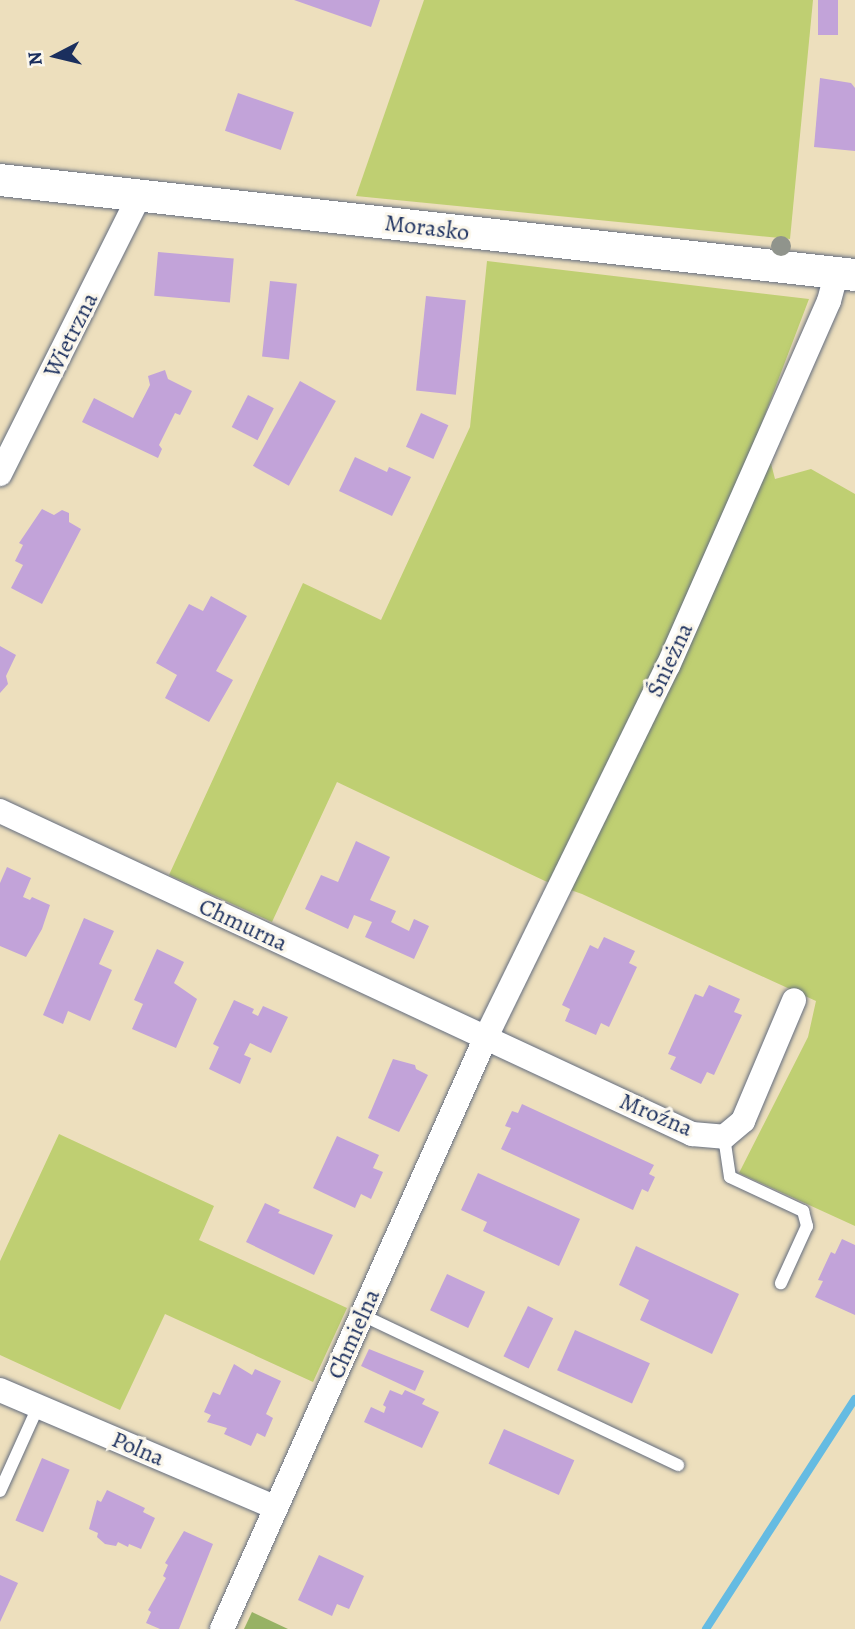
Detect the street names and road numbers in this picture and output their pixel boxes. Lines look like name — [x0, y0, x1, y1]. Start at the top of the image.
street label: Morasko — [383, 209, 471, 247]
street label: Wietrzna — [37, 288, 105, 382]
street label: Śnieżna — [640, 618, 700, 702]
street label: Chmurna — [194, 892, 292, 958]
street label: Mroźna — [615, 1087, 697, 1143]
street label: Chmielna — [321, 1285, 387, 1383]
street label: Polna — [107, 1425, 169, 1473]

